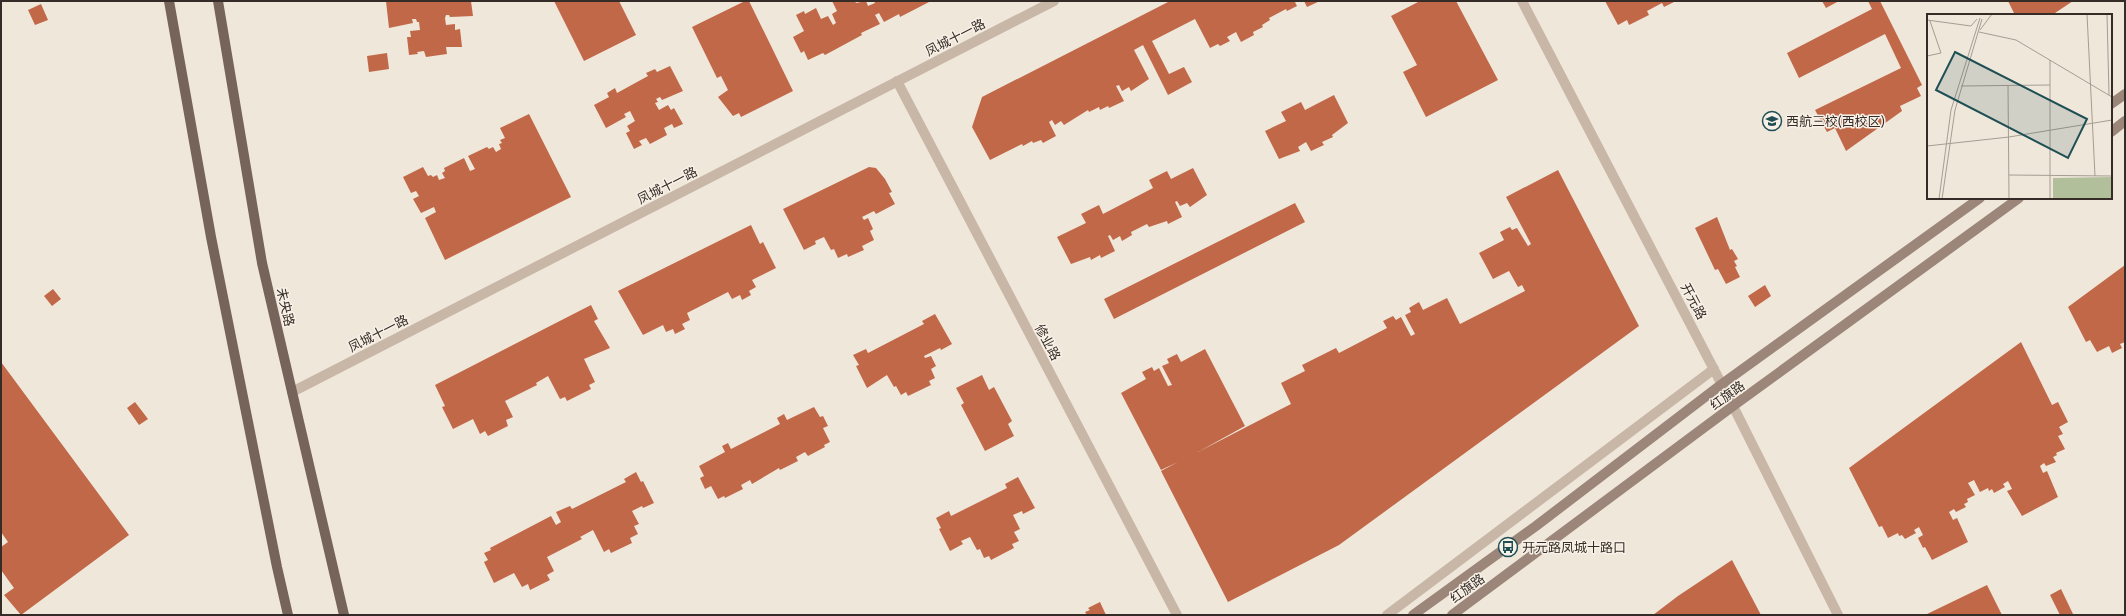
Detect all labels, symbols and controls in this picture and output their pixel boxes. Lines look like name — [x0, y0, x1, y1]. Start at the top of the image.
inset map — [1927, 14, 2112, 199]
street label: 凤城十一路 — [923, 16, 988, 59]
school or university icon: 西航三校(西校区) — [1761, 110, 1783, 132]
place label: 西航三校(西校区) — [1786, 114, 1885, 129]
street label: 凤城十一路 — [635, 164, 700, 207]
street label: 开元路 — [1678, 280, 1709, 322]
street label: 未央路 — [274, 286, 297, 328]
street label: 凤城十一路 — [346, 312, 411, 355]
street label: 修业路 — [1032, 321, 1063, 363]
street label: 红旗路 — [1707, 378, 1747, 413]
bus stop icon: 开元路凤城十路口 — [1497, 536, 1519, 558]
place label: 开元路凤城十路口 — [1522, 540, 1626, 555]
street label: 红旗路 — [1447, 571, 1487, 606]

